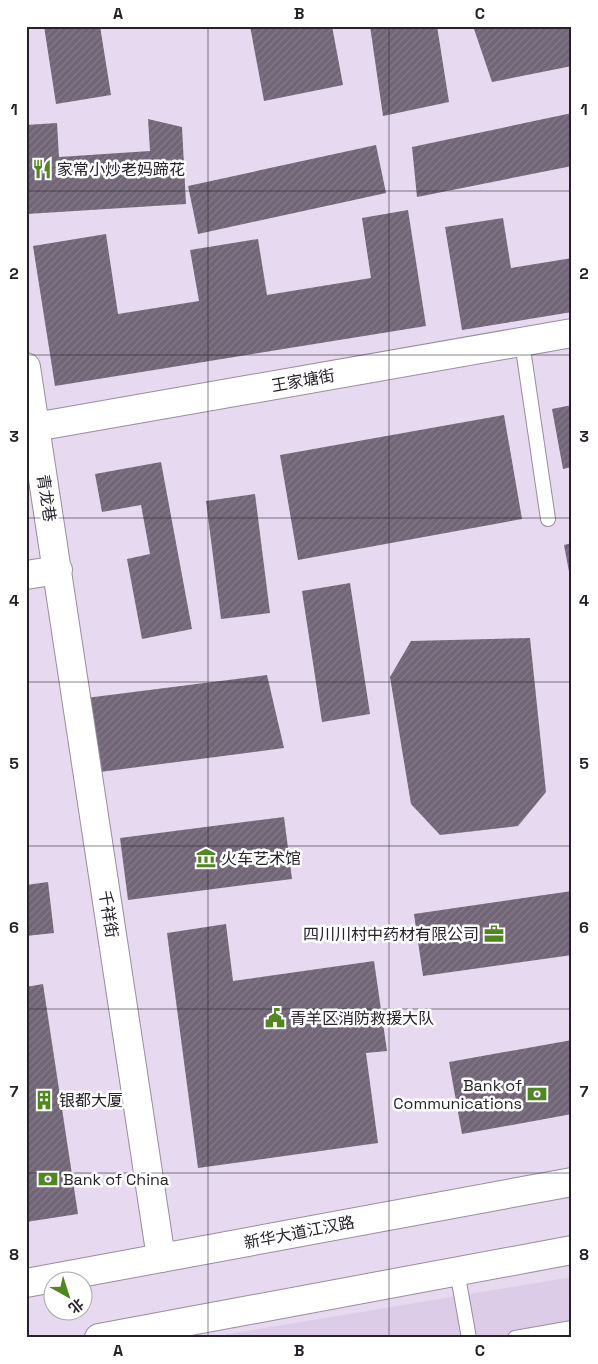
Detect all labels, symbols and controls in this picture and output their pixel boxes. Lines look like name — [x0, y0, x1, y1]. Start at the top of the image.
text: A — [113, 3, 123, 24]
text: B — [294, 3, 304, 24]
text: C — [475, 3, 485, 24]
text: 1 — [10, 99, 18, 120]
text: 1 — [580, 99, 588, 120]
restaurant icon: 家常小炒老妈蹄花 — [31, 158, 53, 180]
place label: 家常小炒老妈蹄花 — [57, 159, 185, 180]
text: 2 — [9, 263, 19, 284]
text: 2 — [579, 263, 589, 284]
street label: 王家塘街 — [270, 365, 336, 396]
text: 3 — [9, 426, 19, 447]
text: 3 — [579, 426, 589, 447]
street label: 青龙巷 — [32, 473, 61, 523]
text: 4 — [9, 590, 19, 611]
text: 4 — [579, 590, 589, 611]
text: 5 — [9, 753, 19, 774]
text: 5 — [579, 753, 589, 774]
museum icon: 火车艺术馆 — [195, 847, 217, 869]
place label: 火车艺术馆 — [221, 848, 301, 869]
street label: 千祥街 — [94, 889, 123, 939]
text: 6 — [9, 917, 19, 938]
text: 6 — [579, 917, 589, 938]
office icon: 四川川村中药材有限公司 — [483, 923, 505, 945]
place label: 四川川村中药材有限公司 — [303, 924, 479, 945]
public building icon: 青羊区消防救援大队 — [264, 1007, 286, 1029]
place label: 青羊区消防救援大队 — [290, 1008, 434, 1029]
place label: Bank of Communications — [393, 1075, 522, 1114]
text: 7 — [10, 1081, 19, 1102]
text: 7 — [580, 1081, 589, 1102]
bank icon: Bank of Communications — [526, 1083, 548, 1105]
building icon: 银都大厦 — [33, 1089, 55, 1111]
place label: 银都大厦 — [59, 1090, 123, 1111]
bank icon: Bank of China — [37, 1168, 59, 1190]
place label: Bank of China — [63, 1169, 169, 1190]
street label: 新华大道江汉路 — [242, 1211, 356, 1253]
text: 8 — [9, 1244, 19, 1265]
text: 8 — [579, 1244, 589, 1265]
north arrow — [42, 1272, 92, 1322]
text: 北 — [65, 1295, 87, 1318]
text: A — [113, 1340, 123, 1361]
text: B — [294, 1340, 304, 1361]
text: C — [475, 1340, 485, 1361]

